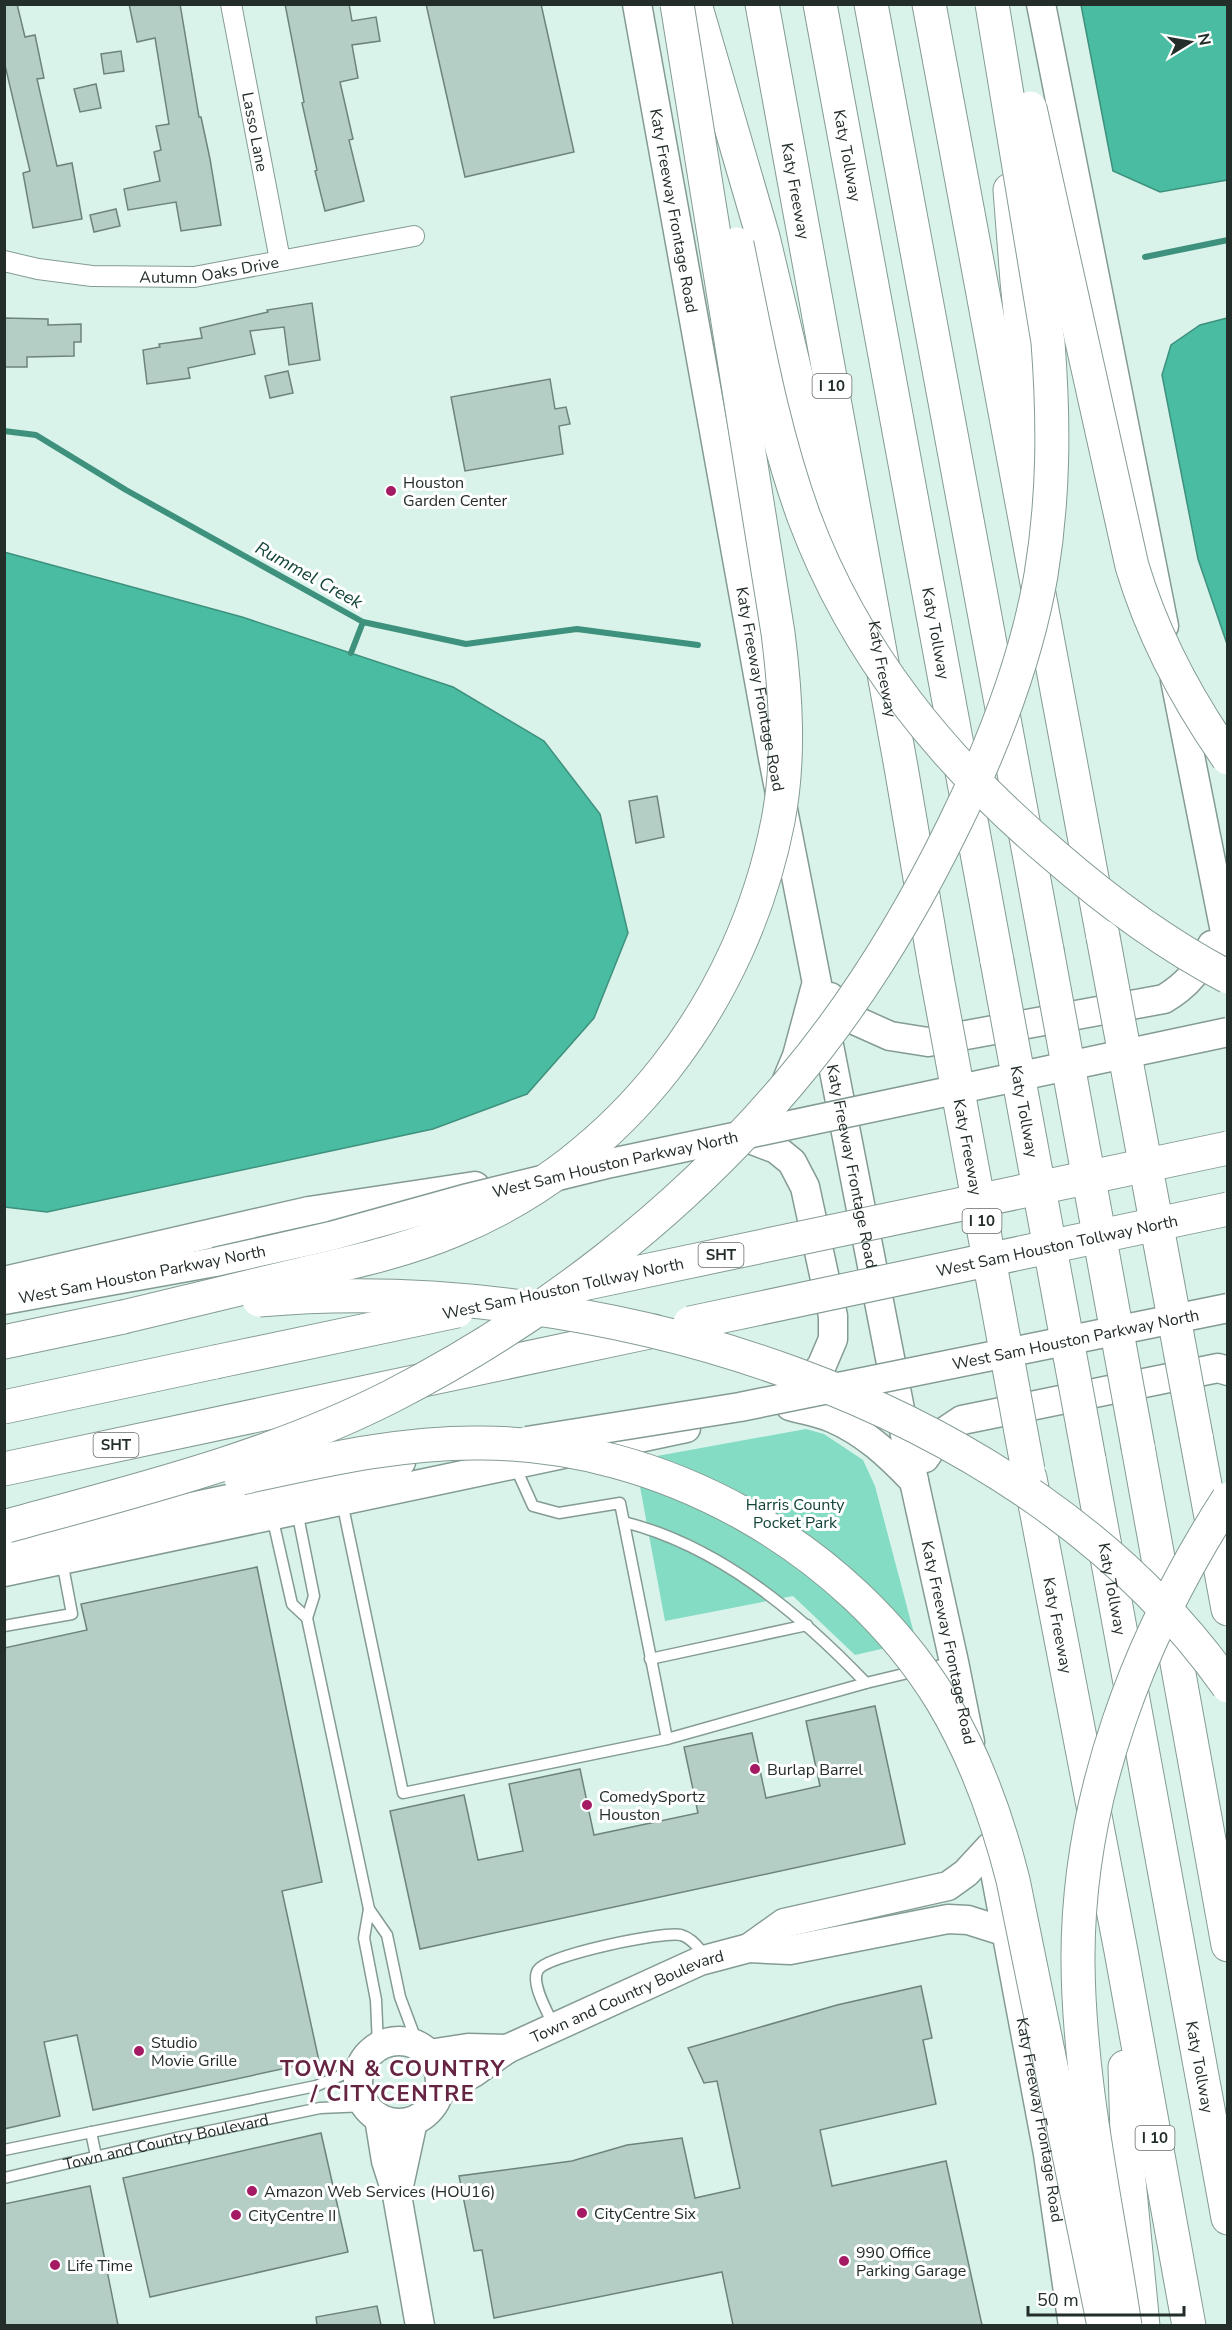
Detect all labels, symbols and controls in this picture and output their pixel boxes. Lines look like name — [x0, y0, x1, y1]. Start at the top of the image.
north arrow — [1160, 12, 1220, 72]
text: N — [1192, 31, 1216, 47]
street label: Lasso Lane — [236, 90, 273, 173]
street label: Katy Freeway Frontage Road — [644, 107, 703, 315]
street label: Katy Tollway — [828, 108, 866, 204]
street label: Katy Freeway — [775, 141, 815, 242]
street label: Autumn Oaks Drive — [139, 251, 281, 289]
road number: I 10 — [812, 374, 852, 398]
place label: Houston Garden Center — [403, 472, 508, 512]
marker: Houston Garden Center — [384, 484, 398, 498]
water label: Rummel Creek — [251, 536, 368, 615]
street label: Katy Freeway Frontage Road — [730, 585, 789, 793]
street label: Katy Tollway — [916, 586, 955, 682]
street label: Katy Freeway — [863, 619, 902, 720]
street label: Katy Freeway Frontage Road — [821, 1062, 882, 1270]
street label: Katy Tollway — [1005, 1064, 1043, 1160]
street label: Katy Freeway — [948, 1097, 987, 1198]
street label: West Sam Houston Parkway North — [490, 1126, 740, 1204]
road number: I 10 — [962, 1209, 1002, 1233]
street label: West Sam Houston Tollway North — [934, 1210, 1180, 1283]
street label: West Sam Houston Parkway North — [17, 1240, 268, 1310]
road number: SHT — [698, 1243, 744, 1267]
street label: West Sam Houston Tollway North — [441, 1253, 686, 1325]
street label: West Sam Houston Parkway North — [950, 1304, 1201, 1376]
road number: SHT — [94, 1433, 138, 1457]
park label: Harris County Pocket Park — [746, 1494, 845, 1534]
street label: Katy Freeway Frontage Road — [916, 1539, 980, 1746]
street label: Katy Tollway — [1093, 1541, 1131, 1638]
street label: Katy Freeway — [1037, 1575, 1078, 1676]
place label: Burlap Barrel — [767, 1759, 863, 1781]
marker: Burlap Barrel — [748, 1762, 762, 1776]
place label: ComedySportz Houston — [599, 1786, 705, 1826]
marker: ComedySportz Houston — [580, 1798, 594, 1812]
street label: Town and Country Boulevard — [527, 1945, 726, 2049]
street label: Katy Freeway Frontage Road — [1011, 2016, 1068, 2224]
street label: Katy Tollway — [1180, 2019, 1219, 2116]
place label: Studio Movie Grille — [151, 2032, 237, 2072]
marker: Studio Movie Grille — [132, 2044, 146, 2058]
district label: TOWN & COUNTRY / CITYCENTRE — [280, 2054, 506, 2109]
street label: Town and Country Boulevard — [61, 2109, 271, 2176]
road number: I 10 — [1136, 2126, 1174, 2150]
place label: Amazon Web Services (HOU16) — [264, 2181, 495, 2203]
marker: Amazon Web Services (HOU16) — [245, 2184, 259, 2198]
place label: CityCentre Six — [594, 2203, 697, 2225]
place label: CityCentre II — [248, 2205, 336, 2227]
marker: CityCentre Six — [575, 2206, 589, 2220]
marker: CityCentre II — [229, 2208, 243, 2222]
place label: 990 Office Parking Garage — [856, 2242, 966, 2282]
marker: 990 Office Parking Garage — [837, 2254, 851, 2268]
place label: Life Time — [67, 2255, 133, 2277]
marker: Life Time — [48, 2258, 62, 2272]
scale bar — [1028, 2279, 1184, 2317]
text: 50 m — [1037, 2288, 1079, 2312]

